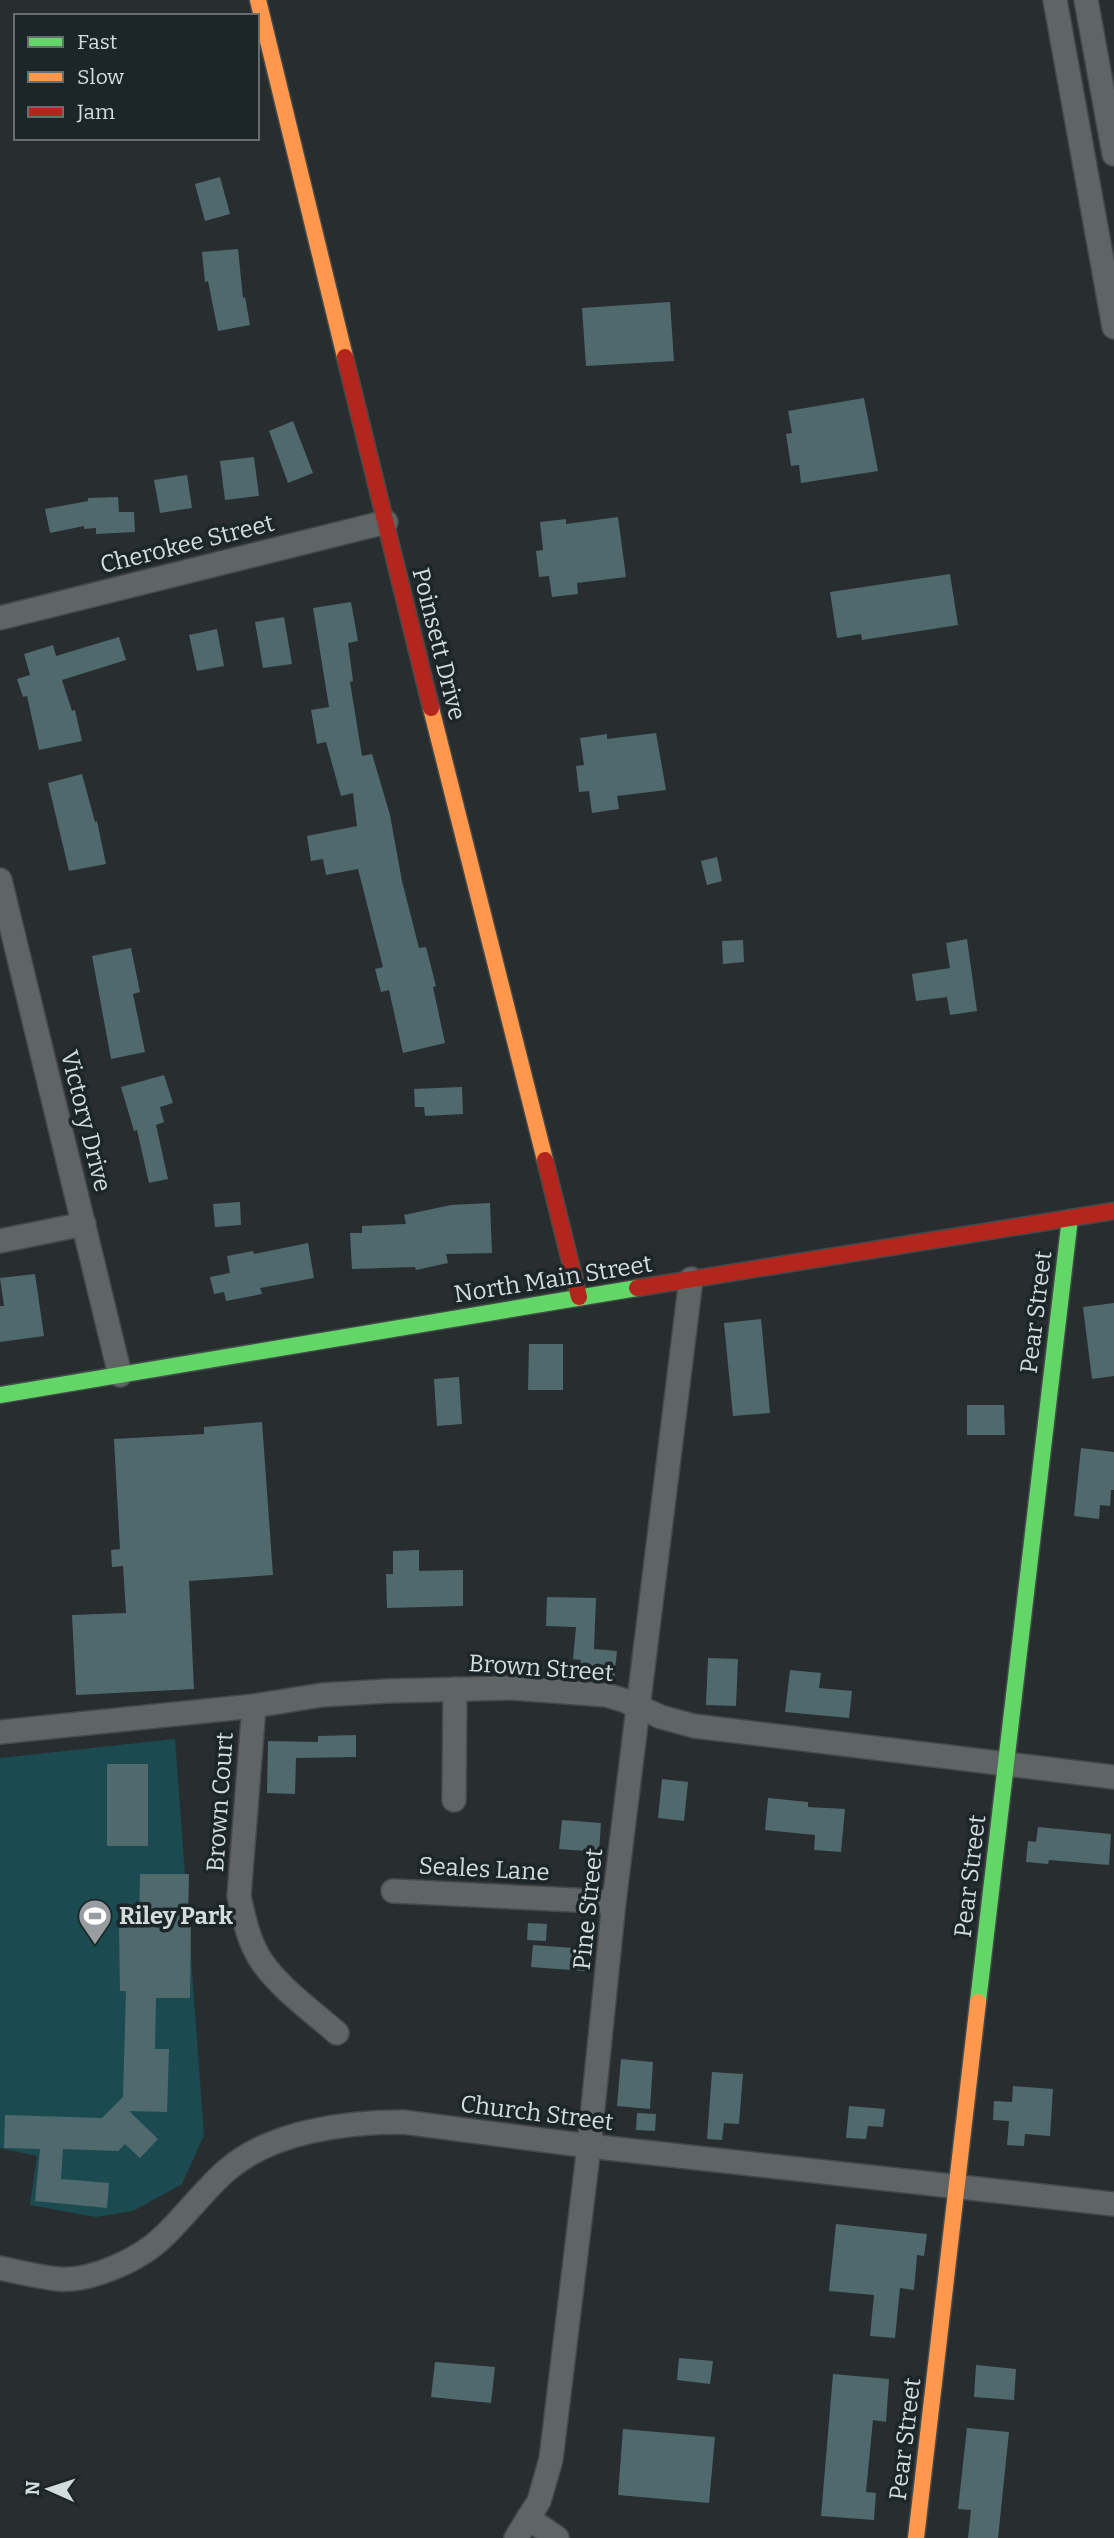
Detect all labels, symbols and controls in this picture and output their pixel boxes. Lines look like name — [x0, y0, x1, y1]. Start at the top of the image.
legend — [14, 14, 259, 140]
text: Fast — [77, 29, 118, 55]
text: Slow — [77, 64, 124, 90]
text: Jam — [76, 99, 115, 125]
street label: Cherokee Street — [97, 509, 277, 579]
street label: Poinsett Drive — [407, 565, 471, 723]
street label: Victory Drive — [55, 1048, 117, 1194]
street label: North Main Street — [452, 1249, 654, 1308]
street label: Pear Street — [1015, 1249, 1057, 1375]
street label: Brown Street — [468, 1649, 615, 1687]
street label: Brown Court — [201, 1731, 239, 1873]
street label: Pear Street — [949, 1813, 991, 1939]
street label: Pine Street — [568, 1847, 608, 1971]
street label: Seales Lane — [418, 1852, 550, 1886]
sports icon: Riley Park — [76, 1897, 114, 1946]
place label: Riley Park — [119, 1902, 234, 1930]
street label: Church Street — [459, 2090, 615, 2136]
street label: Pear Street — [884, 2376, 926, 2502]
north arrow — [14, 2454, 84, 2524]
text: N — [21, 2480, 44, 2496]

